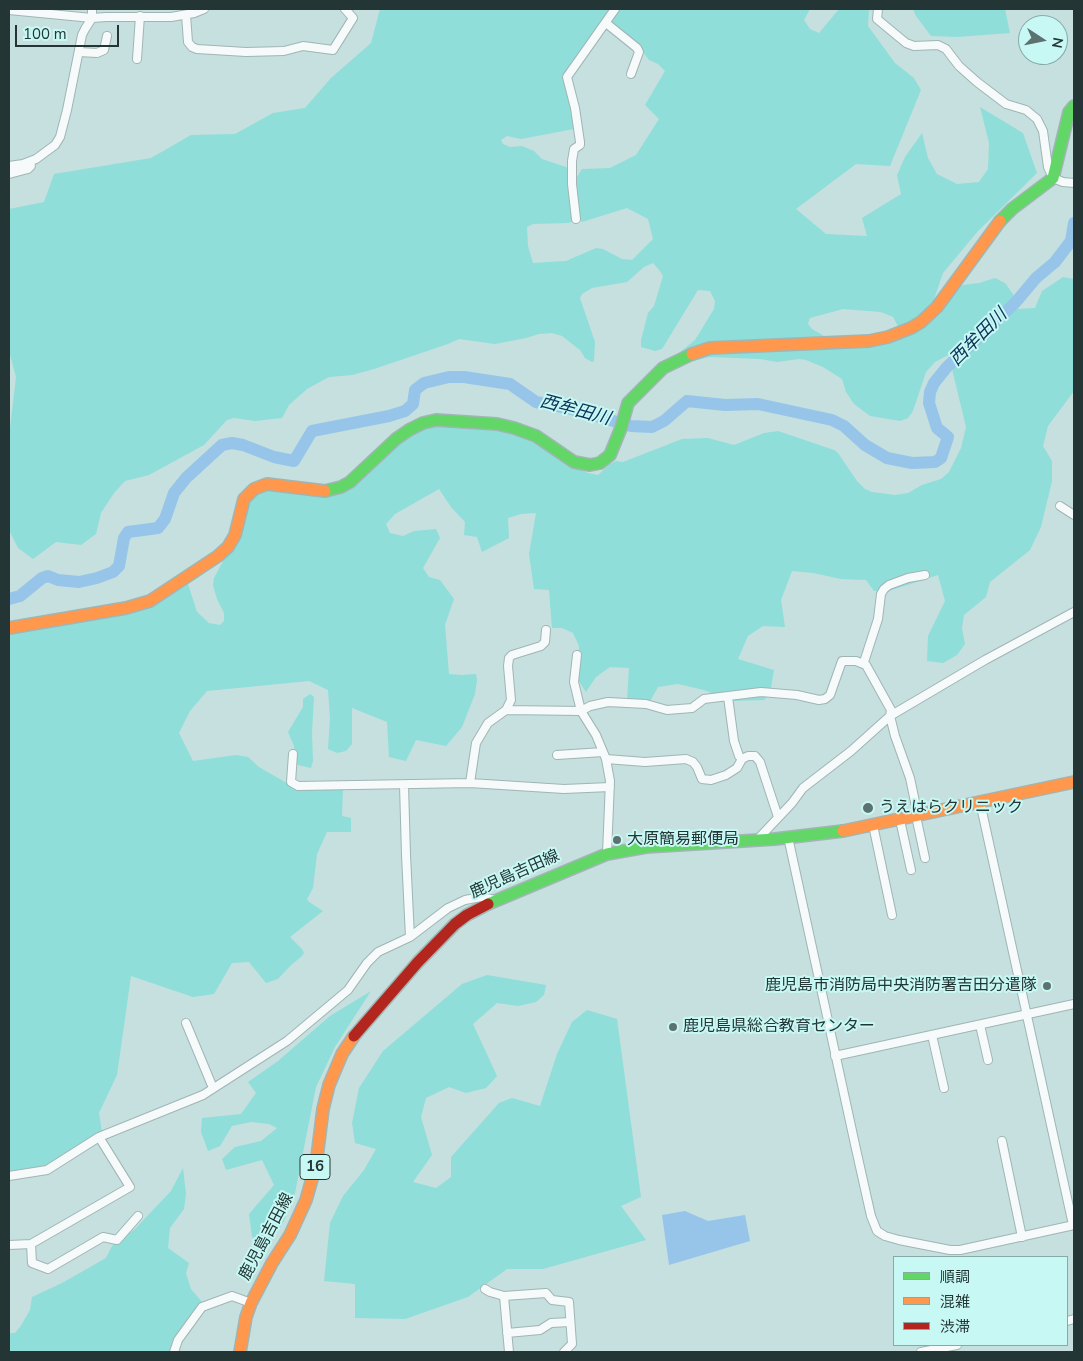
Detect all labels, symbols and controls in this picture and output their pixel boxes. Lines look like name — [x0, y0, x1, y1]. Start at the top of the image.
scale bar — [18, 15, 121, 47]
north arrow — [1018, 15, 1068, 65]
text: 100 m — [23, 24, 67, 44]
text: N — [1047, 36, 1068, 50]
water label: 西牟田川 — [946, 305, 1012, 371]
water label: 西牟田川 — [537, 391, 613, 431]
place label: うえはらクリニック — [879, 798, 1023, 818]
marker: うえはらクリニック — [861, 801, 875, 815]
place label: 大原簡易郵便局 — [627, 830, 739, 850]
marker: 大原簡易郵便局 — [611, 834, 623, 846]
street label: 鹿児島吉田線 — [467, 847, 563, 903]
place label: 鹿児島市消防局中央消防署吉田分遣隊 — [765, 976, 1037, 996]
marker: 鹿児島市消防局中央消防署吉田分遣隊 — [1041, 980, 1053, 992]
place label: 鹿児島県総合教育センター — [683, 1017, 875, 1037]
marker: 鹿児島県総合教育センター — [667, 1021, 679, 1033]
road number: 16 — [300, 1154, 330, 1180]
street label: 鹿児島吉田線 — [236, 1190, 298, 1284]
legend — [893, 1256, 1068, 1346]
text: 順調 — [940, 1267, 970, 1287]
text: 混雑 — [940, 1292, 970, 1312]
text: 渋滞 — [940, 1317, 970, 1337]

